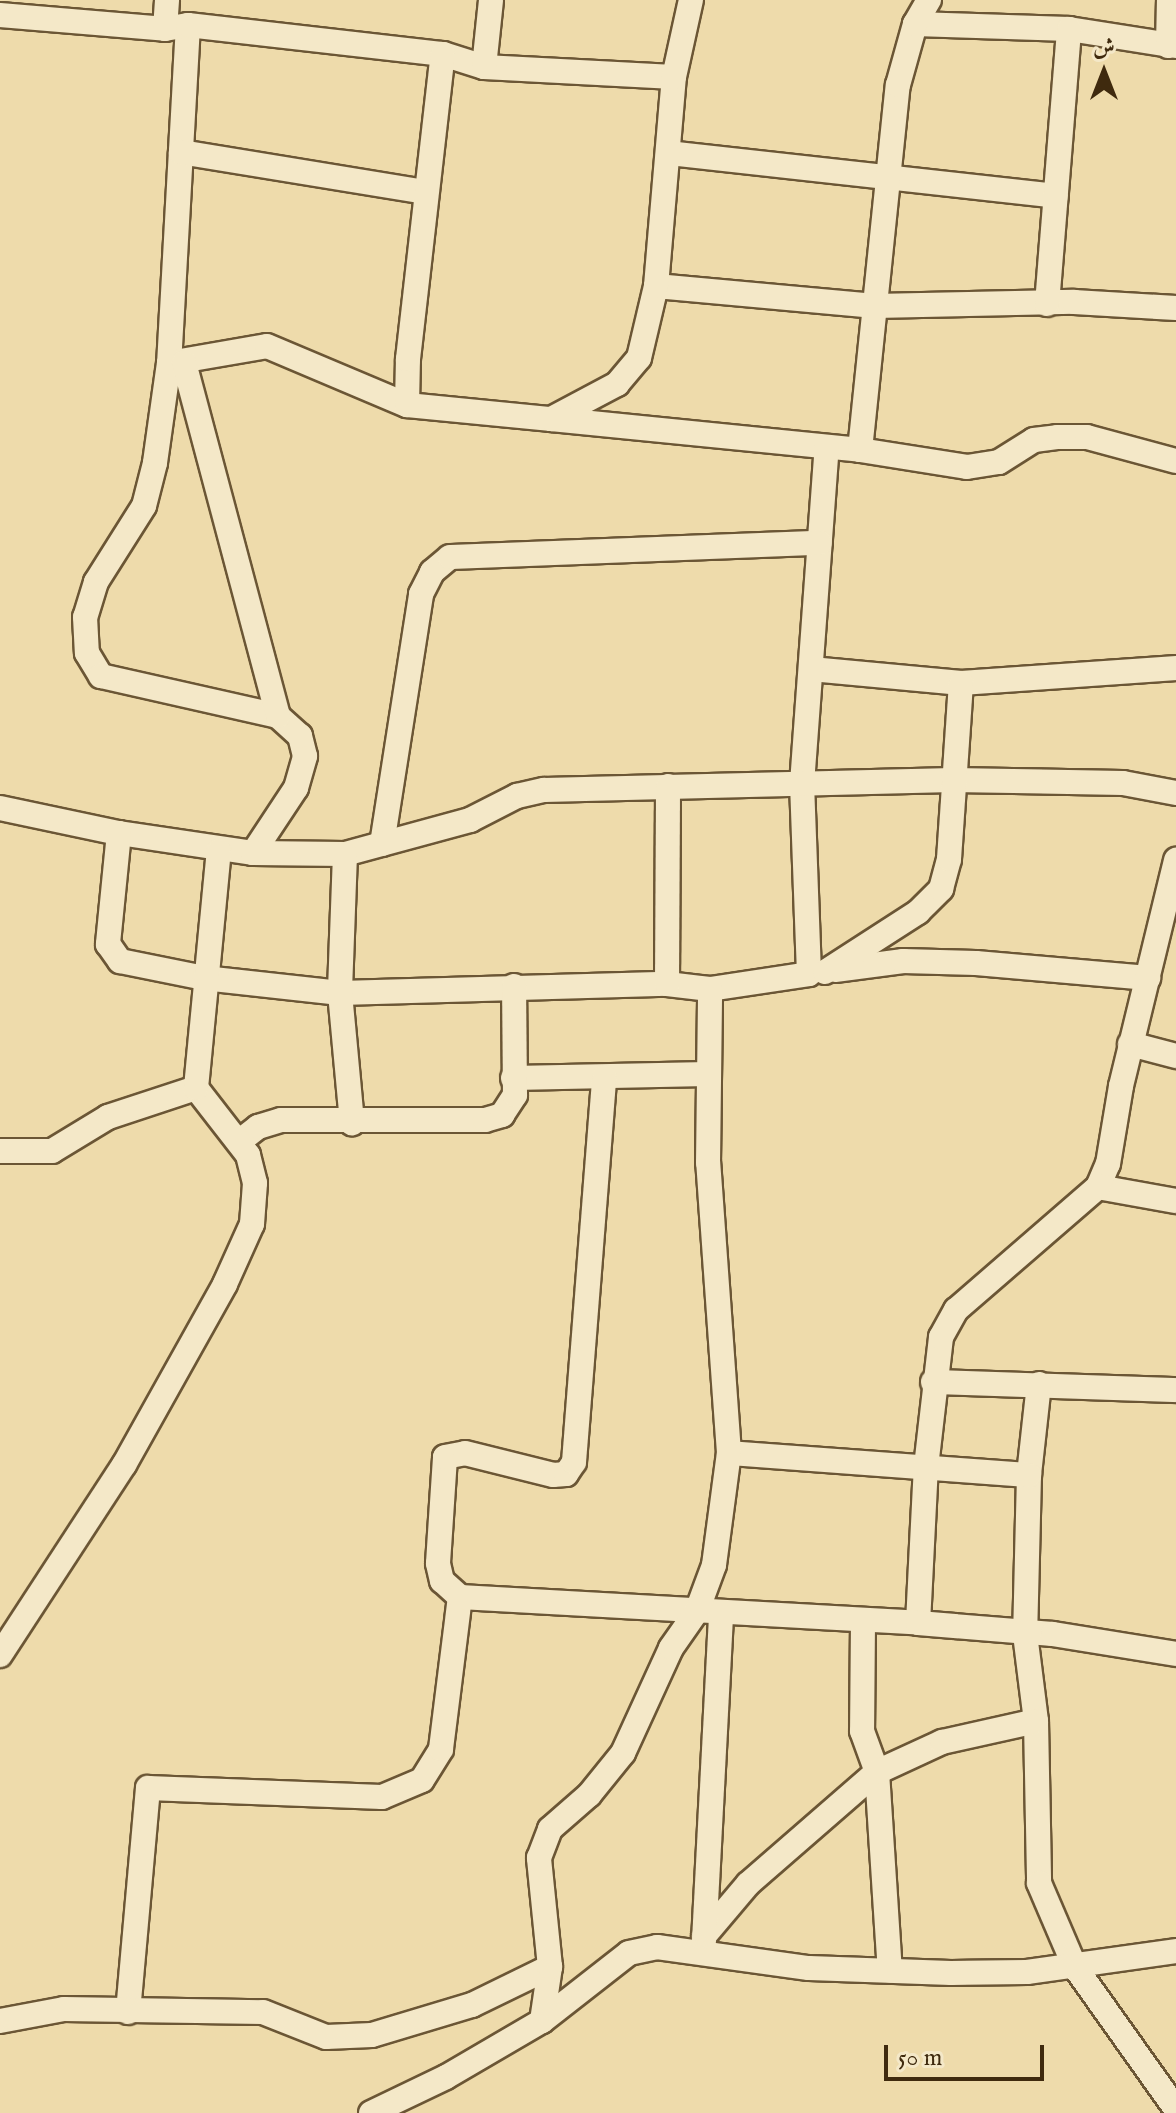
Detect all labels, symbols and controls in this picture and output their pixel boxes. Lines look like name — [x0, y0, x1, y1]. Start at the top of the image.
north arrow — [1064, 32, 1144, 112]
text: ش — [1093, 34, 1115, 62]
scale bar — [888, 2029, 1048, 2079]
text: 50 m — [898, 2043, 942, 2074]

